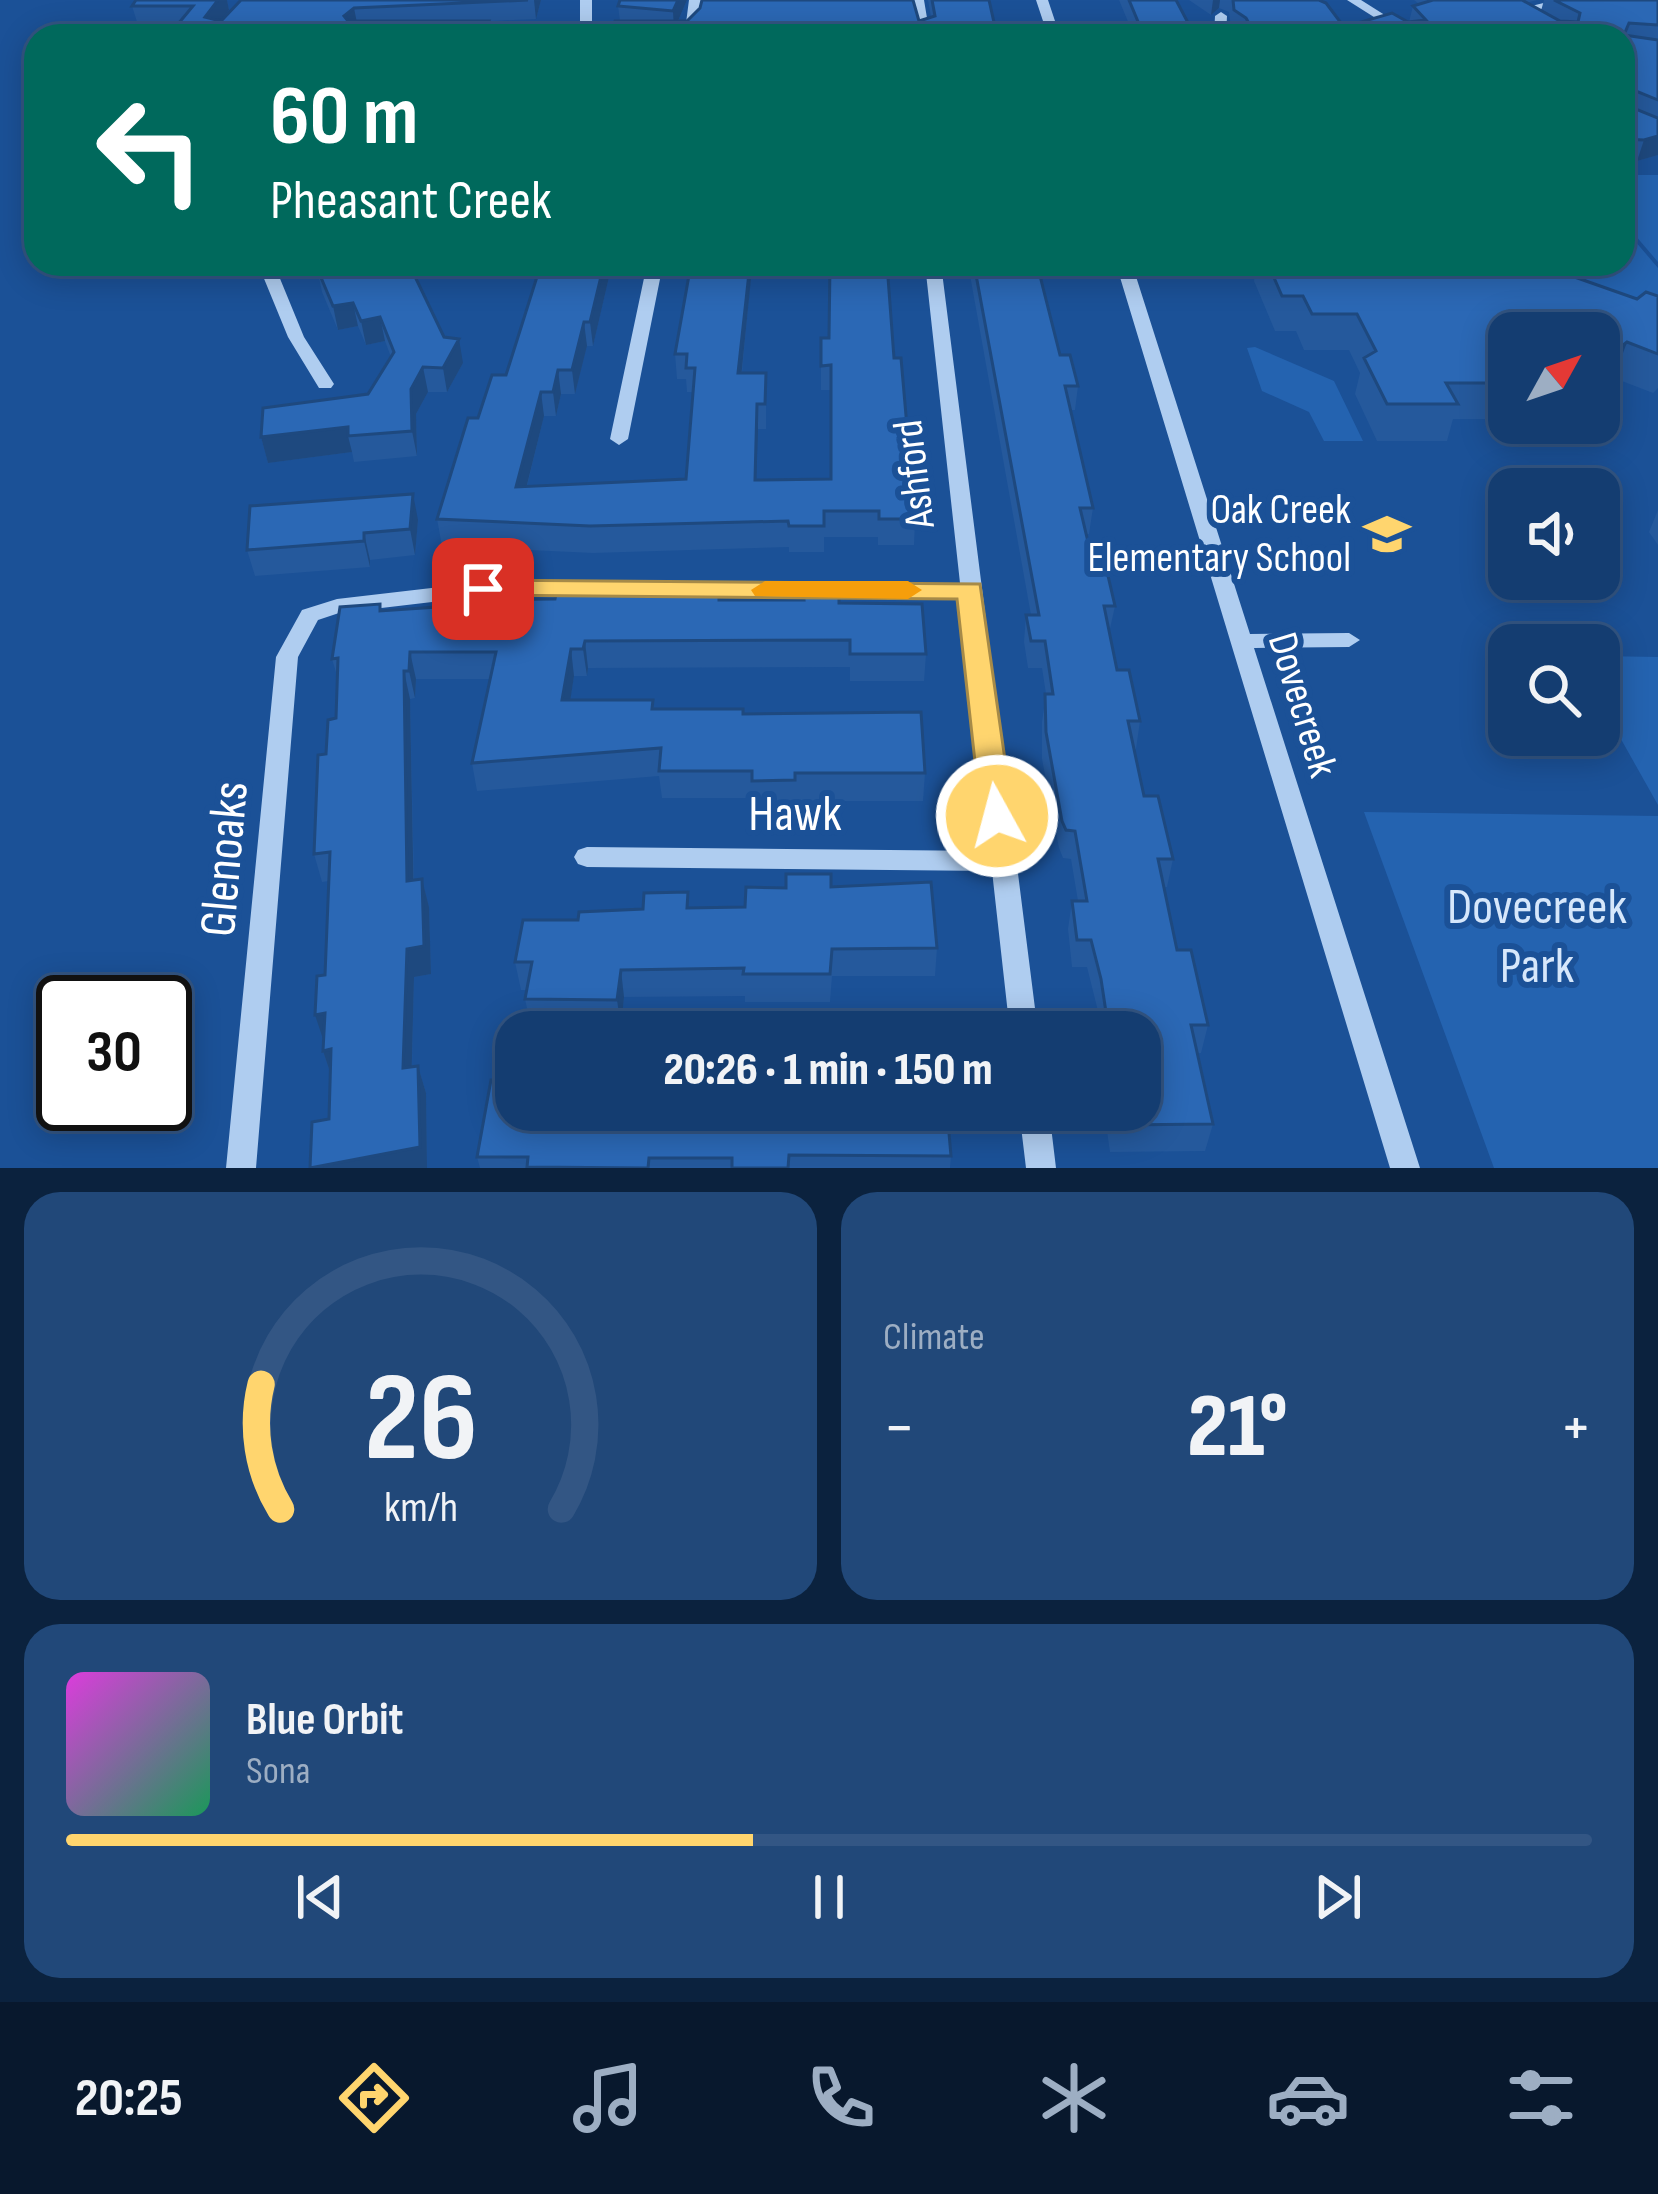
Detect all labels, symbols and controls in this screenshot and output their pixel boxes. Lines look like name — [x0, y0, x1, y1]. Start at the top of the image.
text: 60 m — [270, 67, 418, 168]
icon: left — [72, 72, 228, 228]
text: Pheasant Creek — [270, 169, 552, 234]
north arrow — [1488, 312, 1620, 444]
map controls — [1488, 312, 1620, 756]
street label: Ashford — [883, 417, 947, 532]
button: sound — [1488, 468, 1620, 600]
place label: Oak Creek Elementary School — [1087, 485, 1351, 584]
school or university icon: Oak Creek Elementary School — [1362, 509, 1412, 559]
pin — [432, 538, 534, 640]
icon: arrive — [450, 556, 516, 622]
button: search — [1488, 624, 1620, 756]
street label: Dovecreek — [1256, 627, 1348, 783]
position arrow — [934, 753, 1060, 879]
street label: Glenoaks — [188, 779, 262, 939]
street label: Hawk — [748, 784, 842, 845]
park label: Dovecreek Park — [1447, 877, 1627, 997]
speed limit sign: 30 — [36, 975, 192, 1131]
text: 20:26 · 1 min · 150 m — [663, 1043, 993, 1098]
text: Climate — [883, 1314, 985, 1361]
text: 26 — [364, 1346, 477, 1495]
text: 21° — [1187, 1374, 1288, 1482]
text: − — [883, 1389, 915, 1468]
text: + — [1560, 1389, 1592, 1468]
text: km/h — [383, 1482, 458, 1534]
text: Blue Orbit — [246, 1693, 403, 1748]
text: Sona — [246, 1748, 311, 1795]
icon: previous — [287, 1864, 353, 1930]
icon: pause — [796, 1864, 862, 1930]
icon: next — [1305, 1864, 1371, 1930]
icon: directions — [332, 2056, 416, 2140]
icon: music — [566, 2056, 650, 2140]
icon: phone — [799, 2056, 883, 2140]
icon: climate — [1032, 2056, 1116, 2140]
icon: car — [1266, 2056, 1350, 2140]
icon: filters — [1499, 2056, 1583, 2140]
text: 20:25 — [75, 2066, 183, 2131]

